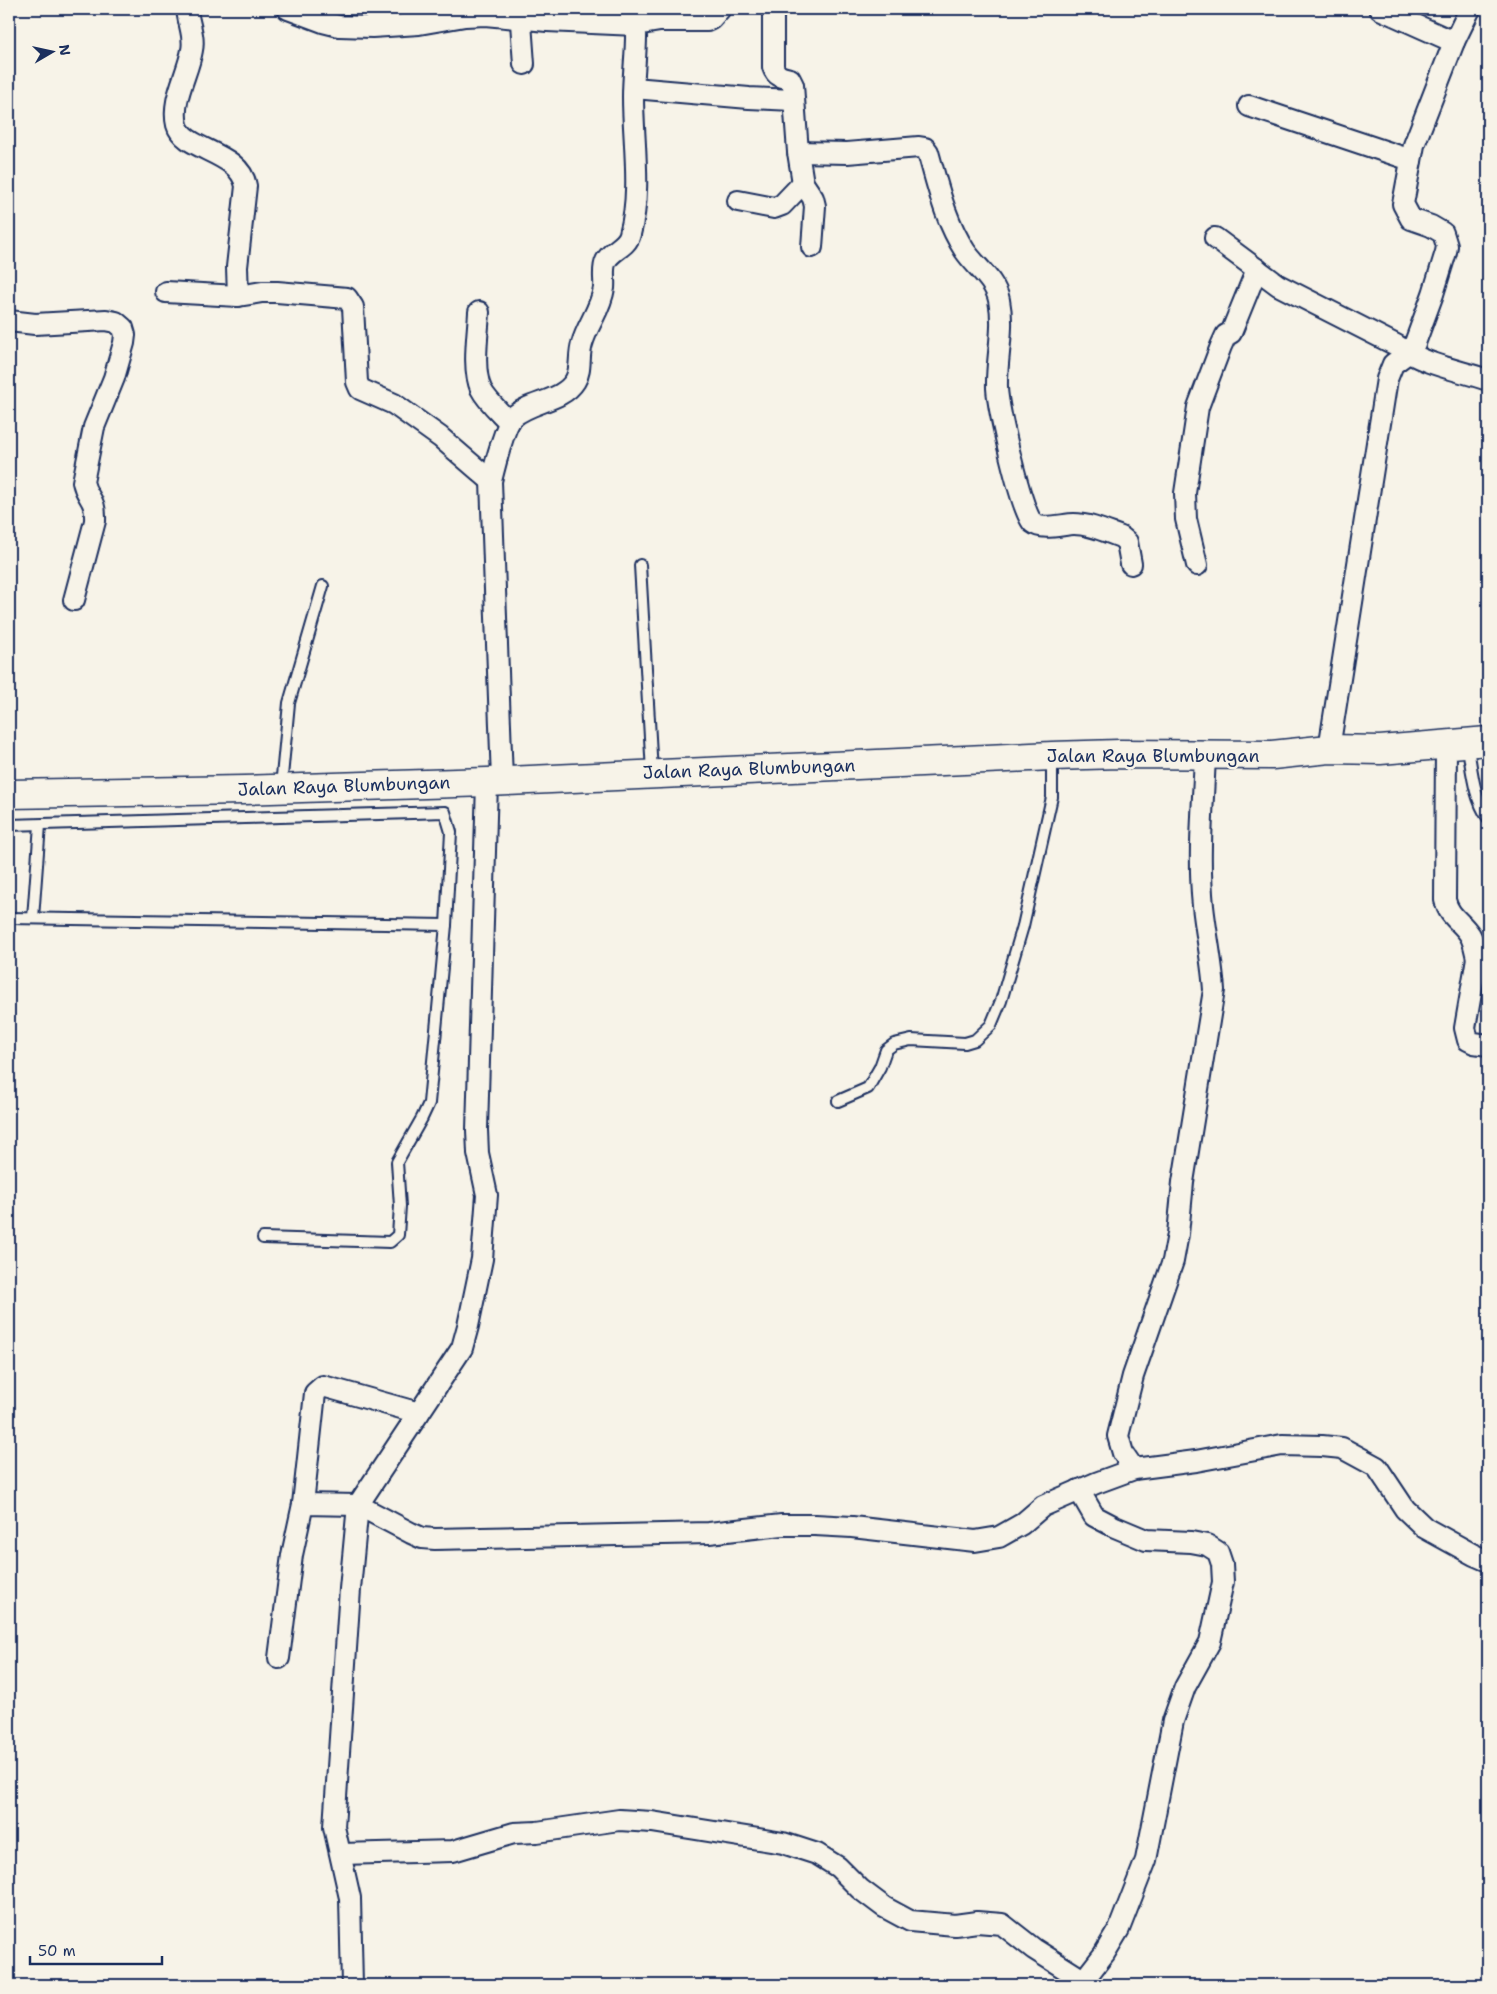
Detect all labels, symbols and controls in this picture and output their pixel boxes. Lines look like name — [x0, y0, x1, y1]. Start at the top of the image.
north arrow — [28, 28, 78, 78]
text: N — [55, 43, 75, 57]
street label: Jalan Raya Blumbungan — [1047, 744, 1259, 768]
street label: Jalan Raya Blumbungan — [642, 753, 856, 785]
street label: Jalan Raya Blumbungan — [237, 770, 451, 802]
scale bar — [30, 1934, 162, 1966]
text: 50 m — [38, 1941, 76, 1961]

